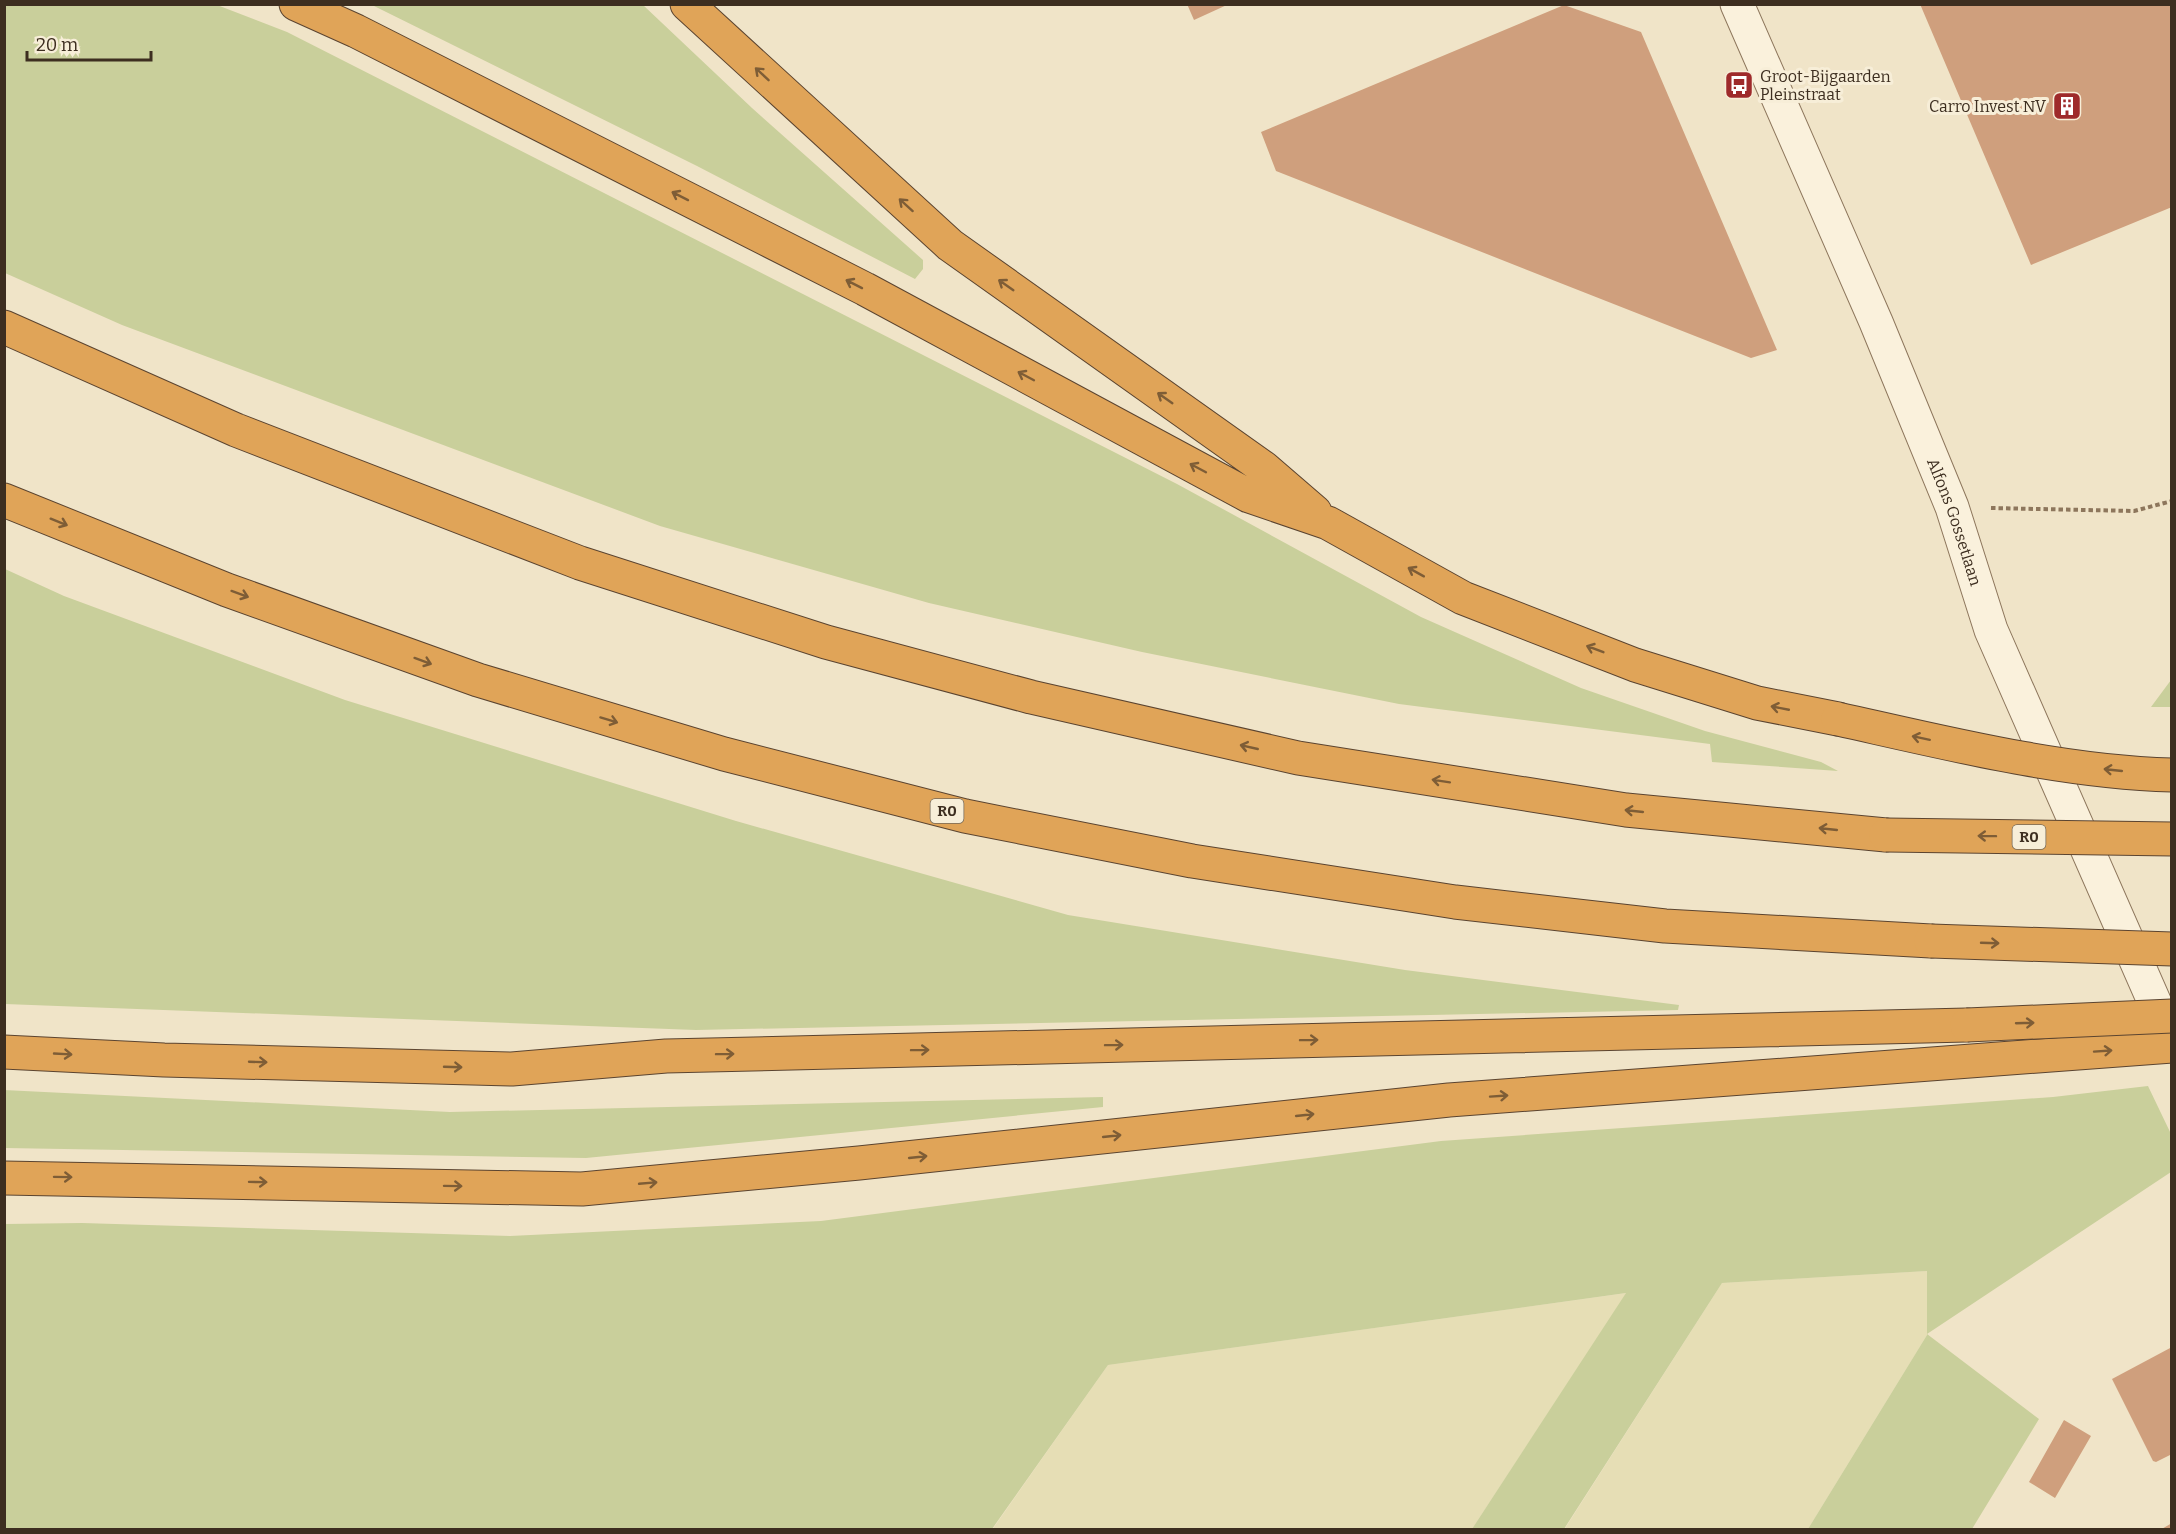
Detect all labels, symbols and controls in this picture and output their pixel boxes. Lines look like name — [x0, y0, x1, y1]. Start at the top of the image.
scale bar — [27, 24, 152, 62]
text: 20 m — [36, 34, 78, 56]
one-way arrow — [755, 67, 770, 81]
place label: Groot-Bijgaarden Pleinstraat — [1760, 67, 1891, 104]
bus stop icon: Groot-Bijgaarden Pleinstraat — [1723, 69, 1755, 101]
building icon: Carro Invest NV — [2051, 90, 2083, 122]
place label: Carro Invest NV — [1929, 97, 2047, 116]
one-way arrow — [672, 190, 689, 202]
one-way arrow — [899, 198, 914, 212]
one-way arrow — [846, 278, 863, 290]
one-way arrow — [999, 279, 1015, 291]
one-way arrow — [1018, 370, 1035, 382]
one-way arrow — [1158, 392, 1174, 404]
street label: Alfons Gossetlaan — [1923, 455, 1985, 588]
one-way arrow — [1189, 462, 1207, 473]
one-way arrow — [49, 517, 67, 528]
one-way arrow — [1408, 566, 1425, 578]
one-way arrow — [230, 590, 249, 601]
one-way arrow — [1586, 643, 1605, 654]
one-way arrow — [413, 656, 432, 667]
one-way arrow — [1771, 702, 1791, 713]
one-way arrow — [599, 715, 618, 726]
one-way arrow — [1912, 731, 1931, 743]
one-way arrow — [1240, 740, 1259, 752]
one-way arrow — [2104, 764, 2124, 775]
one-way arrow — [1432, 775, 1452, 786]
road number: R0 — [930, 799, 964, 823]
one-way arrow — [1624, 805, 1644, 816]
one-way arrow — [1819, 823, 1838, 834]
road number: R0 — [2012, 825, 2046, 849]
one-way arrow — [1978, 830, 1998, 842]
one-way arrow — [1979, 938, 1999, 949]
one-way arrow — [2015, 1017, 2035, 1028]
one-way arrow — [1299, 1035, 1319, 1046]
one-way arrow — [1104, 1039, 1124, 1051]
one-way arrow — [909, 1044, 929, 1055]
one-way arrow — [2093, 1046, 2113, 1057]
one-way arrow — [714, 1048, 734, 1060]
one-way arrow — [52, 1049, 72, 1060]
one-way arrow — [247, 1056, 267, 1068]
one-way arrow — [442, 1062, 462, 1073]
one-way arrow — [1489, 1090, 1509, 1101]
one-way arrow — [1295, 1109, 1315, 1120]
one-way arrow — [1101, 1130, 1121, 1141]
one-way arrow — [907, 1151, 927, 1162]
one-way arrow — [52, 1171, 72, 1183]
one-way arrow — [247, 1176, 267, 1187]
one-way arrow — [637, 1177, 657, 1188]
one-way arrow — [442, 1180, 462, 1192]

